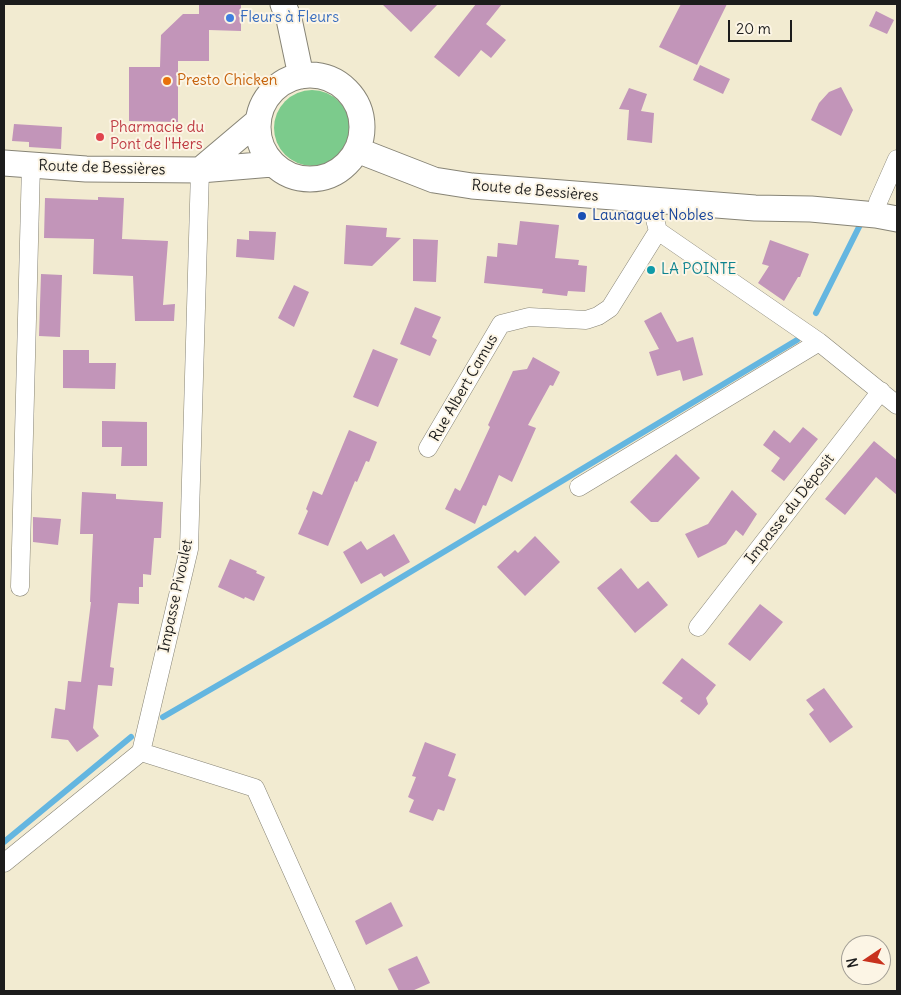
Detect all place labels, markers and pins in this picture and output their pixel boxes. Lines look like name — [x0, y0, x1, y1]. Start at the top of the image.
place label: Fleurs à Fleurs — [240, 9, 339, 27]
marker: Fleurs à Fleurs — [224, 12, 236, 24]
place label: Presto Chicken — [177, 72, 277, 90]
marker: Presto Chicken — [161, 75, 173, 87]
place label: Pharmacie du Pont de l'Hers — [110, 119, 204, 154]
marker: Pharmacie du Pont de l'Hers — [94, 131, 106, 143]
place label: Launaguet Nobles — [592, 207, 713, 225]
marker: Launaguet Nobles — [576, 210, 588, 222]
place label: LA POINTE — [661, 261, 736, 279]
marker: LA POINTE — [645, 264, 657, 276]

